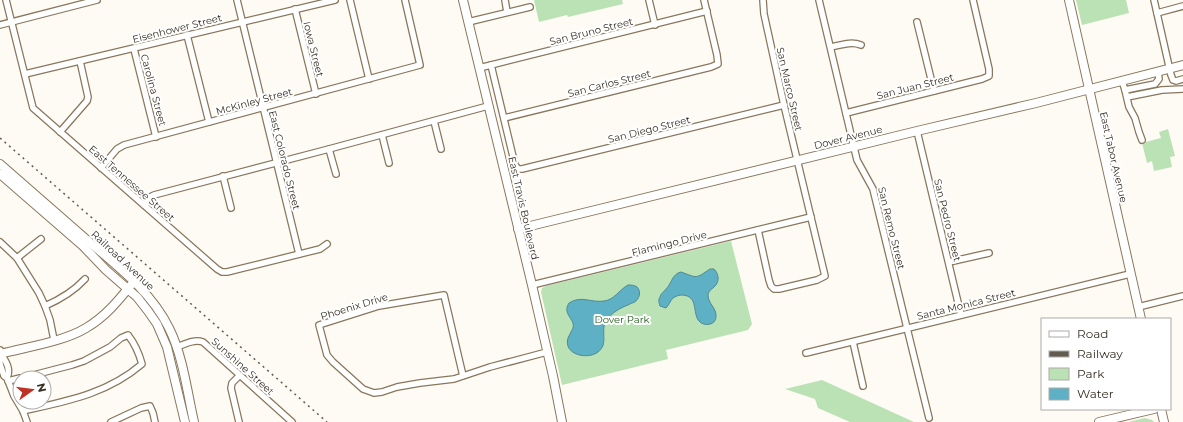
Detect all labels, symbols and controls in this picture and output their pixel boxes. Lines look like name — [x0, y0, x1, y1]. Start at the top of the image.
street label: Eisenhower Street — [131, 11, 223, 46]
street label: San Bruno Street — [548, 15, 634, 48]
street label: Iowa Street — [300, 20, 327, 78]
street label: San Marco Street — [774, 46, 805, 132]
street label: Carolina Street — [138, 53, 169, 128]
street label: San Carlos Street — [566, 67, 652, 100]
street label: San Juan Street — [875, 71, 955, 102]
street label: McKinley Street — [214, 85, 294, 118]
street label: East Colorado Street — [266, 109, 303, 211]
street label: East Tabor Avenue — [1097, 110, 1130, 204]
street label: San Diego Street — [607, 113, 692, 146]
street label: Dover Avenue — [813, 123, 884, 152]
street label: East Tennessee Street — [86, 143, 177, 224]
street label: East Travis Boulevard — [505, 155, 542, 261]
street label: San Pedro Street — [931, 178, 964, 263]
street label: San Remo Street — [875, 186, 908, 271]
street label: Railroad Avenue — [88, 228, 157, 293]
street label: Flamingo Drive — [630, 228, 708, 259]
street label: Santa Monica Street — [916, 286, 1017, 323]
street label: Phoenix Drive — [319, 290, 389, 323]
park label: Dover Park — [594, 313, 650, 326]
legend — [1041, 318, 1171, 410]
text: Road — [1077, 326, 1108, 341]
street label: Sunshine Street — [209, 335, 277, 398]
text: Railway — [1077, 346, 1123, 361]
text: Park — [1077, 366, 1105, 381]
north arrow — [12, 370, 52, 410]
text: N — [34, 382, 50, 394]
text: Water — [1077, 386, 1114, 401]

